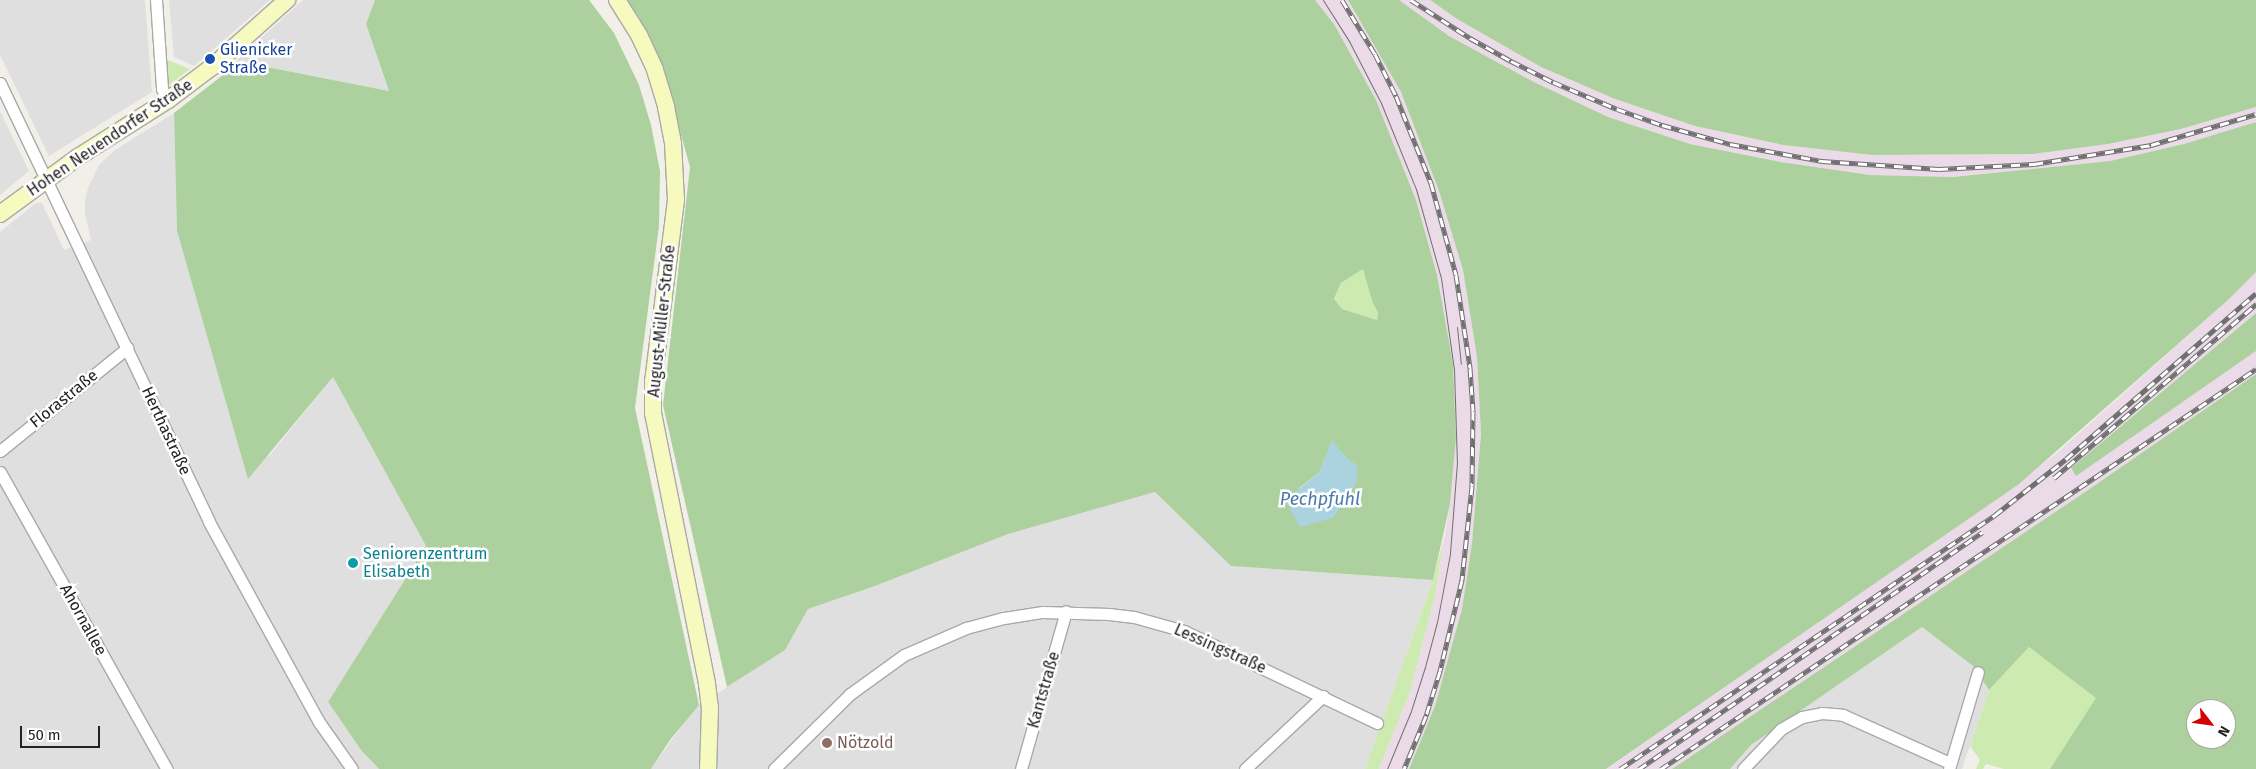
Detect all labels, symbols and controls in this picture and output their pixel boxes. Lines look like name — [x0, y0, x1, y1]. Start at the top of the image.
place label: Glienicker Straße — [220, 40, 292, 78]
marker: Glienicker Straße — [204, 53, 216, 65]
street label: Hohen Neuendorfer Straße — [24, 75, 196, 201]
street label: August-Müller-Straße — [644, 244, 680, 398]
street label: Florastraße — [26, 366, 102, 432]
street label: Herthastraße — [137, 384, 195, 478]
water label: Pechpfuhl — [1280, 488, 1360, 510]
place label: Seniorenzentrum Elisabeth — [363, 544, 487, 582]
marker: Seniorenzentrum Elisabeth — [347, 557, 359, 569]
street label: Ahornallee — [56, 581, 110, 659]
street label: Lessingstraße — [1171, 620, 1269, 678]
street label: Kantstraße — [1024, 649, 1064, 731]
north arrow — [2186, 699, 2236, 749]
scale bar — [22, 716, 102, 748]
text: N — [2214, 723, 2233, 740]
text: 50 m — [28, 726, 61, 744]
place label: Nötzold — [837, 733, 893, 753]
marker: Nötzold — [821, 737, 833, 749]

